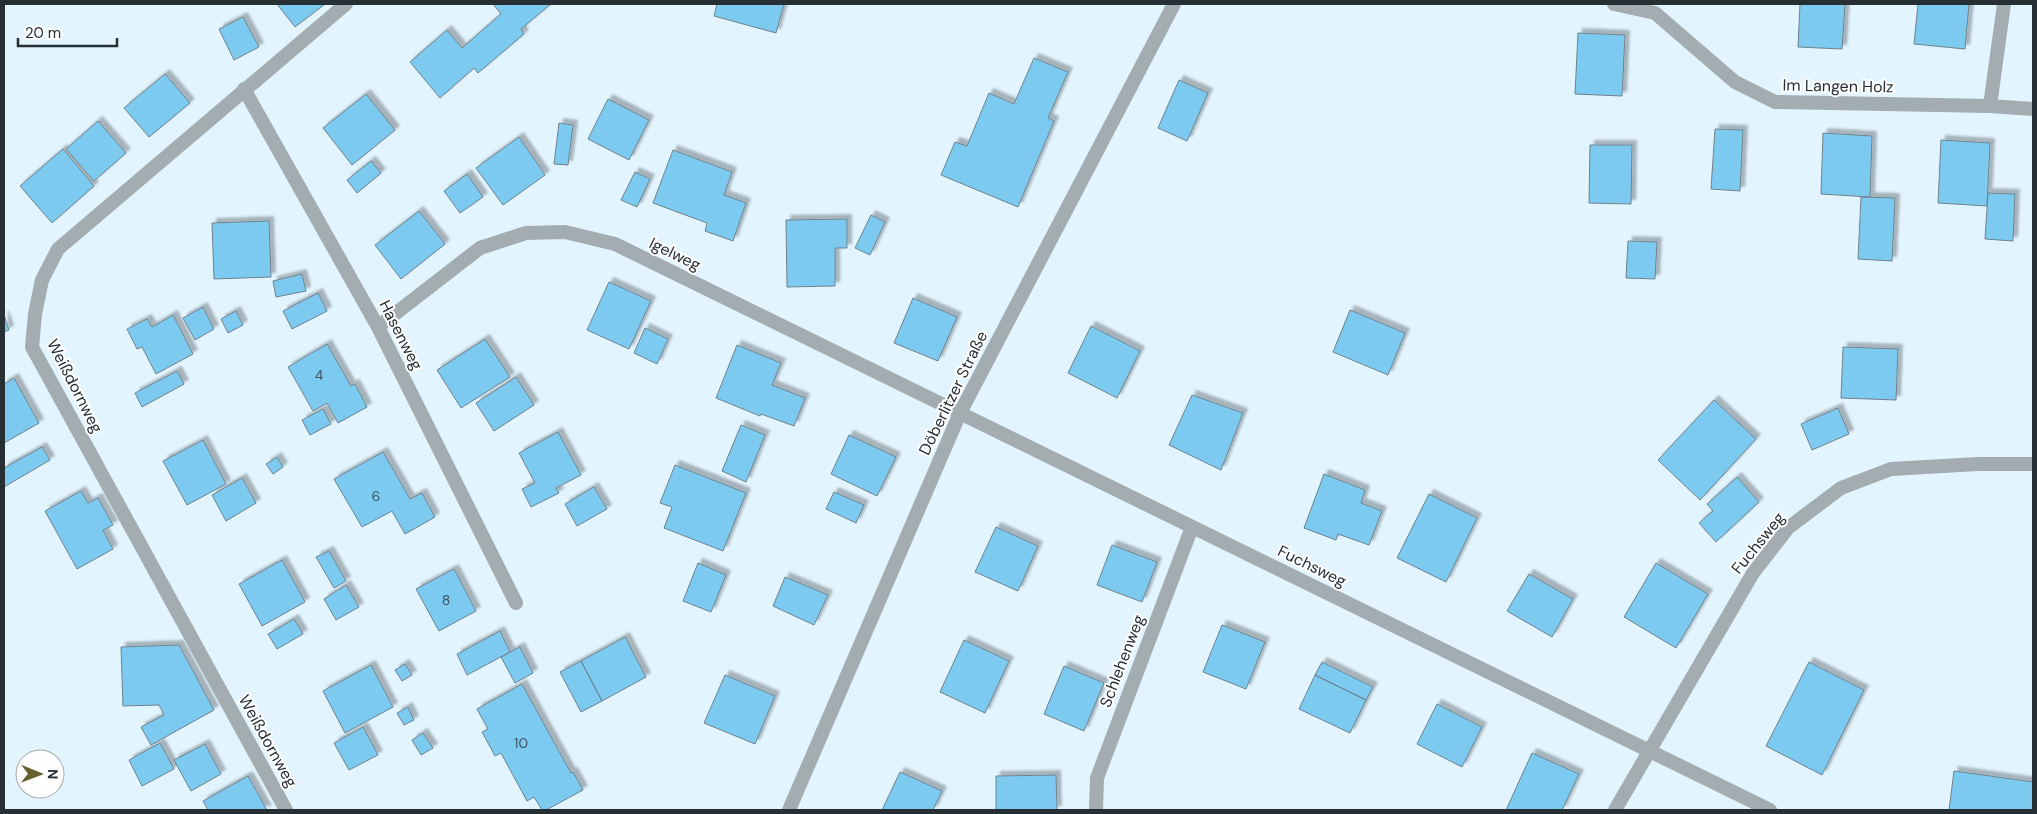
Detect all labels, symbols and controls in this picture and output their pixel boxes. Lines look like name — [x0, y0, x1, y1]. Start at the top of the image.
scale bar — [18, 15, 116, 47]
text: 20 m — [25, 23, 61, 43]
street label: Im Langen Holz — [1782, 75, 1894, 97]
street label: Igelweg — [646, 233, 704, 275]
street label: Hasenweg — [374, 296, 428, 374]
street label: Döberlitzer Straße — [914, 328, 992, 458]
street label: Weißdornweg — [42, 336, 108, 436]
house number: 4 — [315, 366, 324, 384]
house number: 6 — [372, 487, 380, 505]
street label: Fuchsweg — [1727, 508, 1789, 578]
street label: Fuchsweg — [1274, 540, 1350, 592]
house number: 8 — [442, 591, 450, 609]
street label: Schlehenweg — [1095, 612, 1149, 710]
street label: Weißdornweg — [234, 691, 302, 791]
house number: 10 — [514, 734, 528, 752]
north arrow — [15, 749, 65, 799]
text: N — [44, 769, 62, 779]

